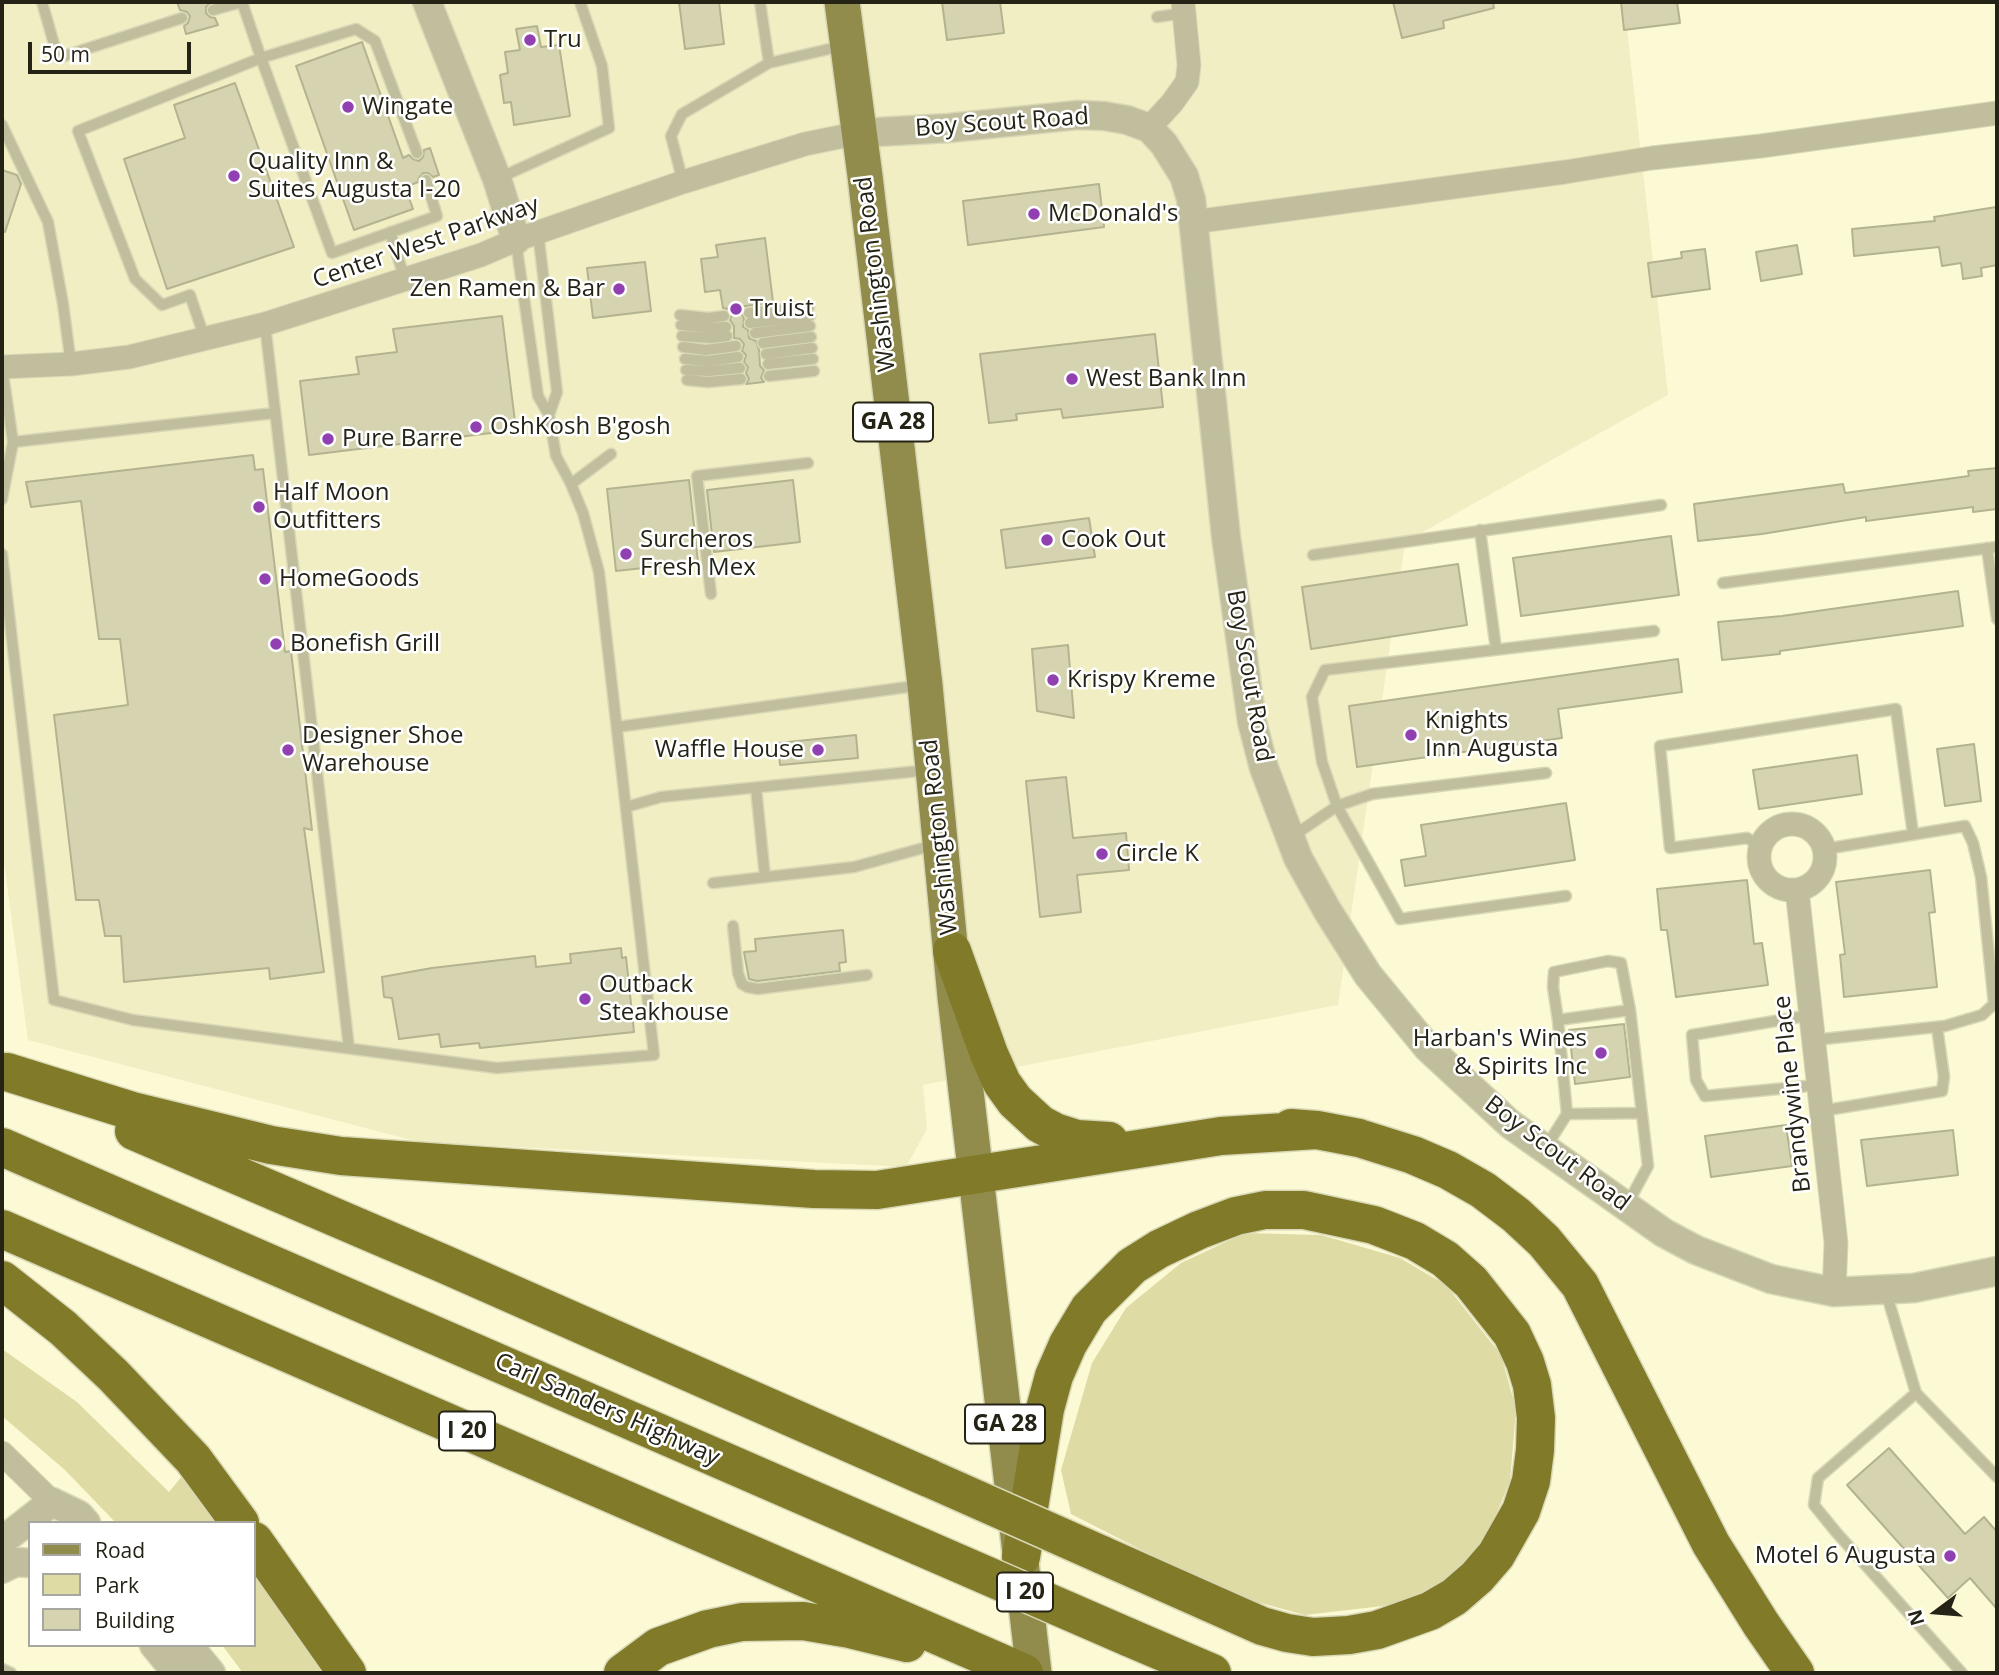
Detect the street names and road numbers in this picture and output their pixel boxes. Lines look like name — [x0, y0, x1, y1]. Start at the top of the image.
street label: Boy Scout Road — [914, 103, 1090, 143]
street label: Washington Road — [850, 175, 902, 373]
street label: Center West Parkway — [309, 191, 543, 295]
road number: GA 28 — [853, 402, 933, 442]
street label: Boy Scout Road — [1220, 588, 1278, 764]
street label: Washington Road — [915, 738, 965, 936]
street label: Brandywine Place — [1768, 994, 1818, 1194]
street label: Boy Scout Road — [1479, 1090, 1635, 1218]
street label: Carl Sanders Highway — [490, 1347, 724, 1473]
road number: GA 28 — [965, 1404, 1045, 1443]
road number: I 20 — [439, 1412, 495, 1450]
road number: I 20 — [997, 1572, 1053, 1611]

